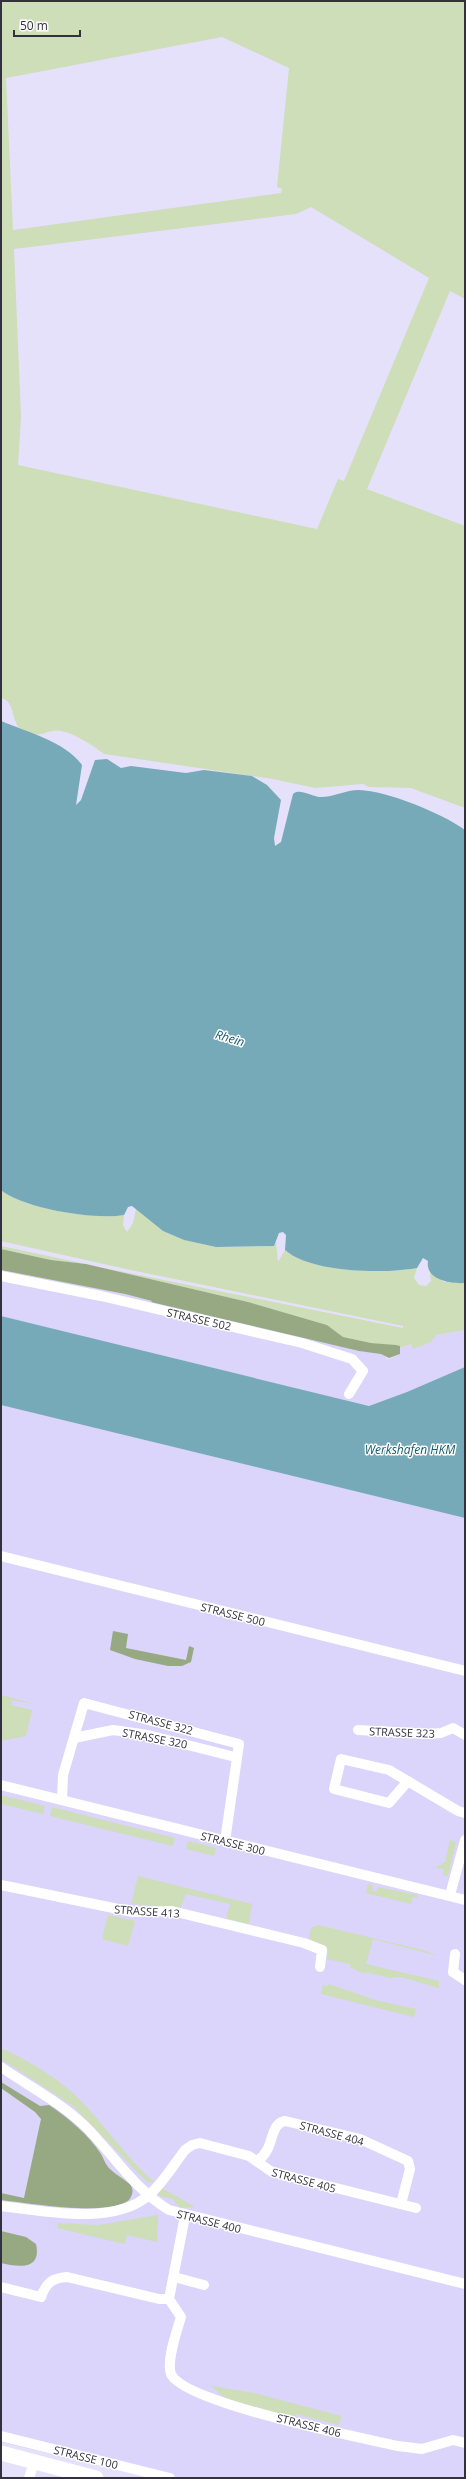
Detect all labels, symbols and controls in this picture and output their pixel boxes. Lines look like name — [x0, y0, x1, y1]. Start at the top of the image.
scale bar — [14, 12, 80, 38]
text: 50 m — [20, 17, 48, 34]
water label: Rhein — [213, 1026, 247, 1050]
street label: STRASSE 502 — [165, 1304, 233, 1334]
water label: Werkshafen HKM — [365, 1441, 456, 1458]
street label: STRASSE 500 — [199, 1599, 267, 1629]
street label: STRASSE 322 — [127, 1706, 195, 1738]
street label: STRASSE 323 — [369, 1723, 435, 1741]
street label: STRASSE 320 — [121, 1724, 189, 1752]
street label: STRASSE 300 — [199, 1828, 267, 1858]
street label: STRASSE 413 — [114, 1901, 180, 1921]
street label: STRASSE 404 — [298, 2117, 366, 2149]
street label: STRASSE 405 — [270, 2164, 338, 2196]
street label: STRASSE 400 — [175, 2206, 243, 2236]
street label: STRASSE 406 — [275, 2410, 343, 2440]
street label: STRASSE 100 — [52, 2442, 120, 2472]

